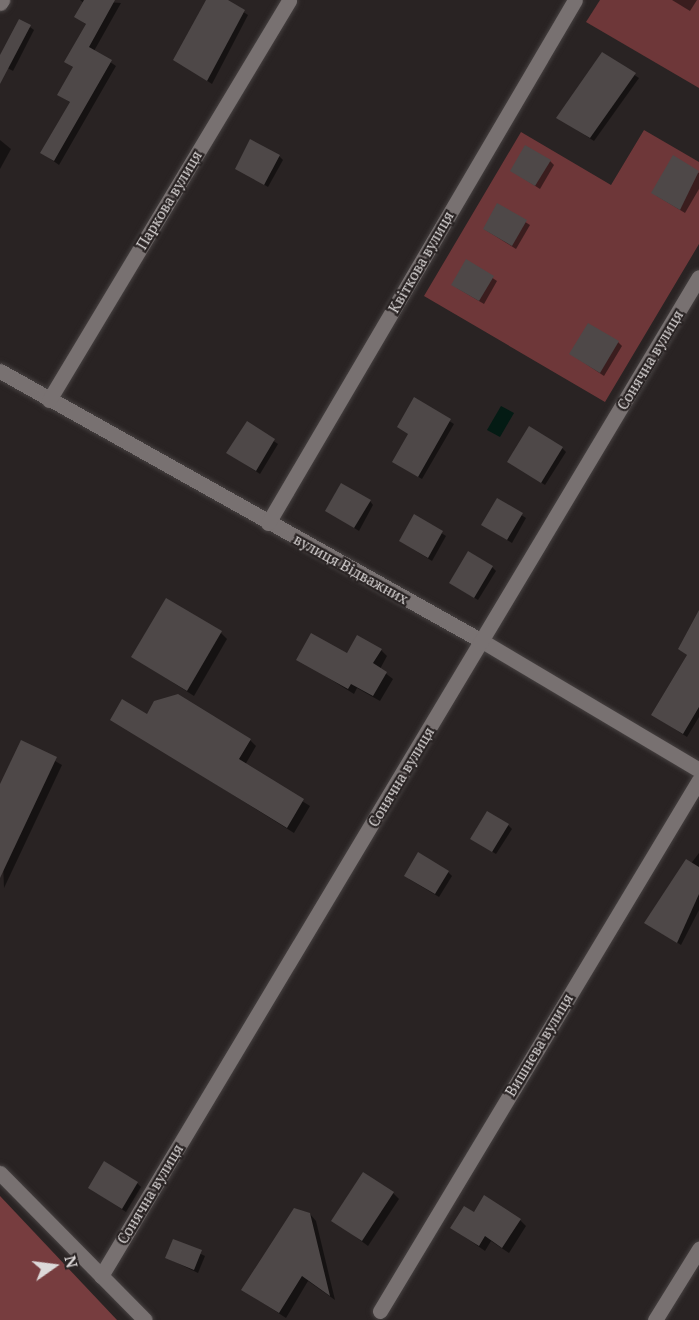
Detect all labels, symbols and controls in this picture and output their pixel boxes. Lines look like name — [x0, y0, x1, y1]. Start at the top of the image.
street label: Паркова вулиця — [132, 147, 206, 253]
street label: Квіткова вулиця — [385, 208, 457, 316]
street label: Сонячна вулиця — [613, 307, 687, 413]
street label: вулиця Відважних — [291, 530, 411, 608]
street label: Сонячна вулиця — [364, 724, 438, 830]
street label: Вишнева вулиця — [501, 990, 577, 1100]
street label: Сонячна вулиця — [113, 1141, 187, 1247]
north arrow — [24, 1236, 84, 1296]
text: N — [59, 1253, 84, 1270]

